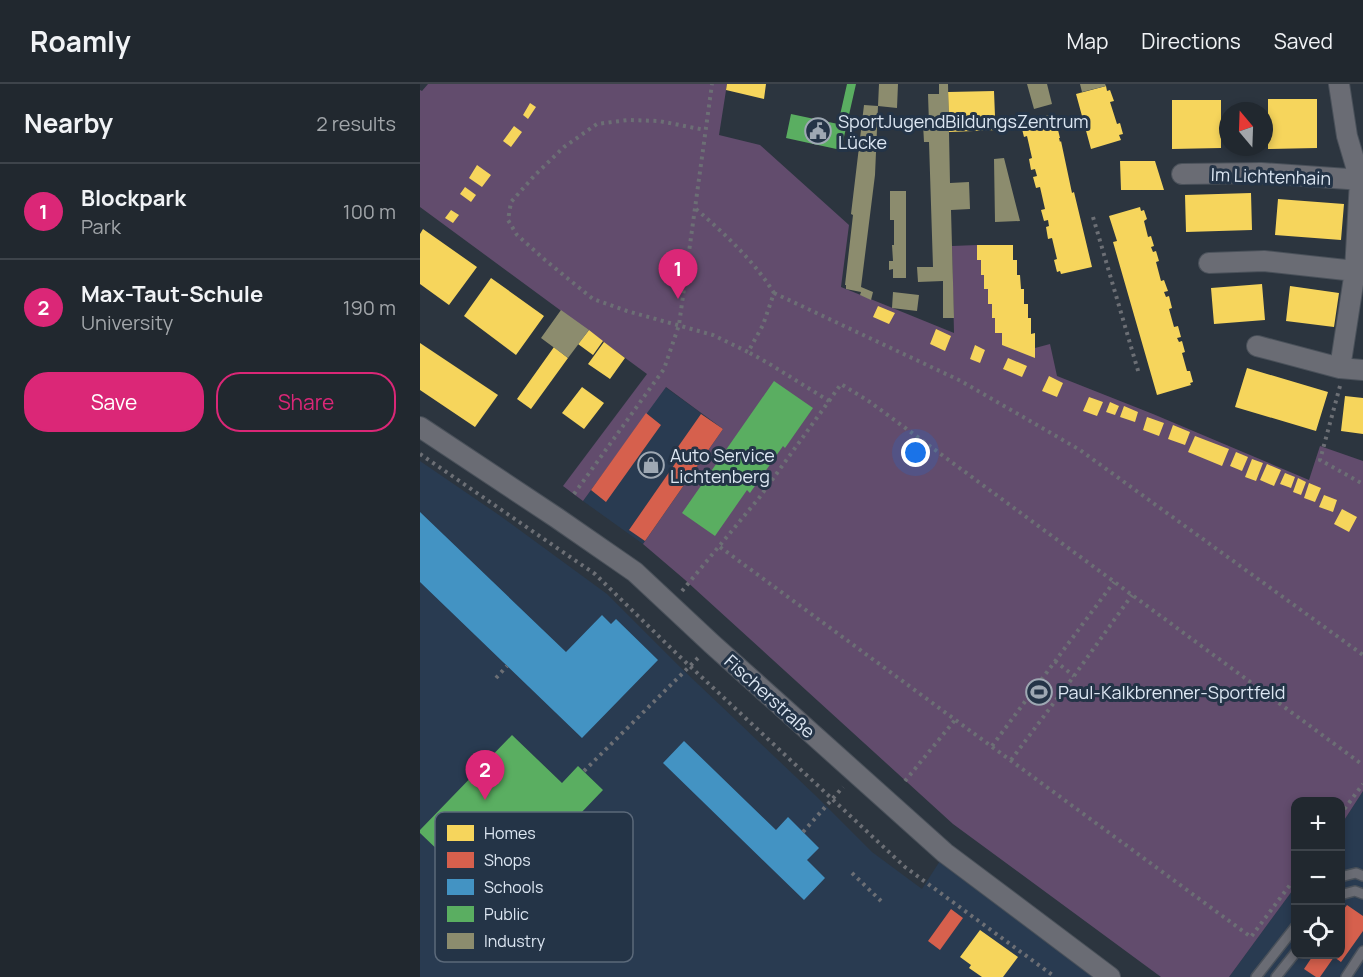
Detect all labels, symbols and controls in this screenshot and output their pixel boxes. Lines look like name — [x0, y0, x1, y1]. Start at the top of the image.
text: Roamly — [30, 22, 131, 60]
text: Map — [1067, 27, 1108, 55]
text: Directions — [1141, 27, 1241, 55]
text: Saved — [1274, 27, 1333, 55]
north arrow — [1219, 102, 1273, 156]
text: Nearby — [24, 105, 113, 141]
place label: SportJugendBildungsZentrum Lücke — [838, 109, 1089, 154]
text: 2 results — [316, 110, 396, 137]
public building icon: SportJugendBildungsZentrum Lücke — [803, 116, 833, 146]
street label: Im Lichtenhain — [1210, 162, 1332, 190]
text: Blockpark — [81, 183, 186, 213]
text: 1 — [39, 198, 48, 225]
text: 100 m — [343, 198, 396, 225]
text: Park — [81, 213, 121, 240]
pin: 1 — [658, 250, 698, 299]
text: Max-Taut-Schule — [81, 279, 263, 309]
text: 2 — [38, 294, 49, 321]
text: 190 m — [343, 294, 396, 321]
text: University — [81, 309, 173, 336]
button: Save — [24, 372, 204, 432]
button: Share — [216, 372, 396, 432]
your location — [901, 438, 930, 467]
place label: Auto Service Lichtenberg — [670, 443, 775, 488]
shop icon: Auto Service Lichtenberg — [636, 450, 666, 480]
street label: Fischerstraße — [720, 649, 820, 743]
sports icon: Paul-Kalkbrenner-Sportfeld — [1024, 677, 1054, 707]
place label: Paul-Kalkbrenner-Sportfeld — [1058, 680, 1285, 704]
pin: 2 — [466, 750, 504, 800]
map controls — [1291, 797, 1345, 959]
button: + — [1291, 797, 1345, 851]
legend — [435, 812, 633, 962]
text: Homes — [484, 822, 536, 844]
text: Shops — [484, 849, 531, 871]
button: − — [1291, 851, 1345, 905]
text: Schools — [484, 876, 543, 898]
text: Public — [484, 903, 529, 925]
button: locate — [1291, 905, 1345, 959]
text: Industry — [484, 930, 546, 952]

